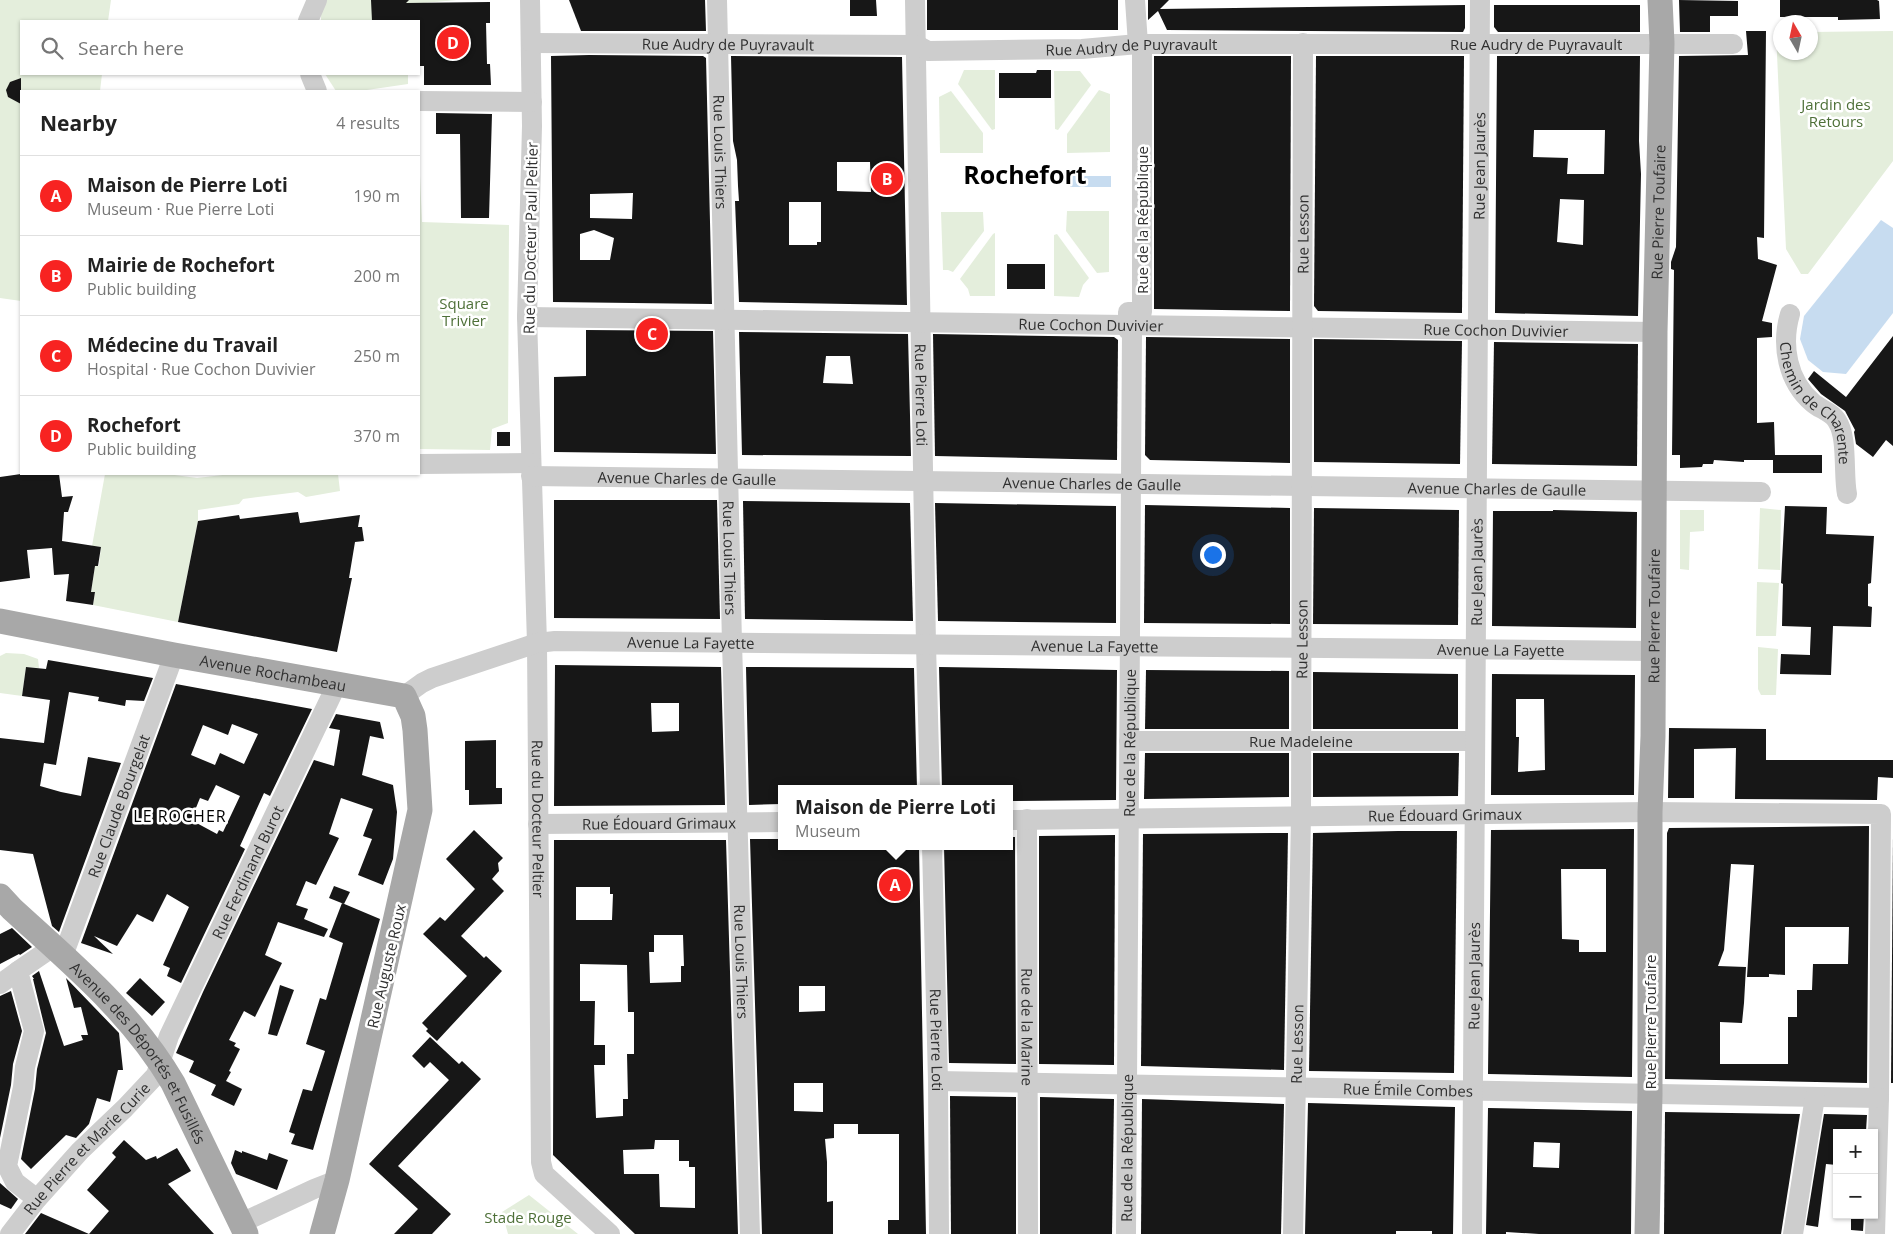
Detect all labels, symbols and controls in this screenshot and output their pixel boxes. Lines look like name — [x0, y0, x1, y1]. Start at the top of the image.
north arrow — [1773, 15, 1818, 60]
search box — [20, 20, 420, 75]
pin: D — [437, 24, 469, 62]
icon: search — [38, 34, 66, 62]
street label: Rue Audry de Puyravault — [642, 34, 814, 54]
street label: Rue Audry de Puyravault — [1045, 34, 1217, 59]
street label: Rue Audry de Puyravault — [1450, 34, 1622, 54]
text: Search here — [78, 35, 184, 61]
street label: Rue Louis Thiers — [709, 94, 732, 210]
park label: Jardin des Retours — [1799, 94, 1871, 131]
text: Nearby — [40, 109, 117, 137]
text: 4 results — [336, 112, 400, 134]
street label: Rue Jean Jaurès — [1469, 112, 1489, 220]
street label: Rue du Docteur Paul Peltier — [518, 142, 542, 334]
street label: Rue Pierre Toufaire — [1646, 144, 1670, 280]
street label: Rue de la République — [1132, 146, 1152, 294]
district label: Rochefort — [963, 157, 1087, 191]
pin: B — [871, 160, 903, 198]
text: Maison de Pierre Loti — [87, 172, 288, 198]
text: A — [50, 185, 62, 207]
text: 190 m — [354, 185, 400, 207]
street label: Rue Lesson — [1292, 194, 1313, 274]
text: Museum · Rue Pierre Loti — [87, 198, 274, 220]
text: Mairie de Rochefort — [87, 252, 275, 278]
text: B — [51, 265, 61, 287]
text: 200 m — [354, 265, 400, 287]
text: Public building — [87, 278, 196, 300]
park label: Square Trivier — [439, 293, 489, 330]
street label: Rue Cochon Duvivier — [1018, 314, 1164, 335]
pin: C — [636, 315, 668, 353]
street label: Rue Cochon Duvivier — [1423, 319, 1569, 341]
text: Médecine du Travail — [87, 332, 278, 358]
street label: Chemin de Charente — [1776, 341, 1855, 465]
street label: Rue Pierre Loti — [911, 343, 933, 446]
text: C — [51, 345, 61, 367]
text: 250 m — [354, 345, 400, 367]
text: Hospital · Rue Cochon Duvivier — [87, 358, 316, 380]
text: Rochefort — [87, 412, 181, 438]
text: D — [50, 425, 62, 447]
text: 370 m — [354, 425, 400, 447]
text: Public building — [87, 438, 196, 460]
street label: Avenue Charles de Gaulle — [598, 467, 776, 489]
street label: Avenue Charles de Gaulle — [1003, 472, 1181, 494]
street label: Avenue Charles de Gaulle — [1407, 477, 1586, 500]
street label: Rue Louis Thiers — [719, 500, 741, 615]
street label: Rue Jean Jaurès — [1466, 518, 1487, 626]
your location — [1200, 542, 1226, 568]
street label: Rue Pierre Toufaire — [1643, 549, 1664, 684]
street label: Rue Lesson — [1291, 599, 1312, 679]
street label: Avenue La Fayette — [627, 632, 755, 653]
street label: Avenue La Fayette — [1031, 635, 1159, 656]
street label: Avenue La Fayette — [1437, 639, 1565, 660]
street label: Avenue Rochambeau — [198, 650, 348, 696]
street label: Rue de la République — [1119, 669, 1140, 817]
street label: Rue Claude Bourgelat — [83, 731, 154, 880]
street label: Rue Madeleine — [1249, 731, 1353, 751]
street label: Rue du Docteur Peltier — [528, 740, 549, 898]
popup — [778, 785, 1013, 850]
text: Maison de Pierre Loti — [795, 794, 996, 820]
street label: Rue Ferdinand Burot — [207, 802, 288, 942]
street label: Rue Édouard Grimaux — [1368, 804, 1522, 826]
district label: LE ROCHER — [133, 805, 227, 827]
street label: Rue Édouard Grimaux — [582, 812, 736, 834]
text: Museum — [795, 820, 860, 842]
pin: A — [879, 866, 911, 904]
street label: Rue Auguste Roux — [362, 902, 410, 1030]
street label: Rue Louis Thiers — [730, 904, 753, 1019]
street label: Rue Jean Jaurès — [1463, 922, 1484, 1030]
street label: Rue Pierre Toufaire — [1640, 955, 1660, 1089]
street label: Avenue des Déportés et Fusillés — [66, 957, 211, 1147]
street label: Rue de la Marine — [1017, 968, 1038, 1086]
street label: Rue Pierre Loti — [926, 988, 948, 1091]
street label: Rue Lesson — [1286, 1004, 1307, 1084]
street label: Rue de la République — [1116, 1074, 1137, 1222]
street label: Rue Pierre et Marie Curie — [19, 1078, 154, 1219]
street label: Rue Émile Combes — [1343, 1078, 1473, 1101]
map controls — [1833, 1129, 1878, 1219]
button: + — [1833, 1129, 1878, 1174]
button: − — [1833, 1174, 1878, 1219]
park label: Stade Rouge — [484, 1207, 572, 1227]

